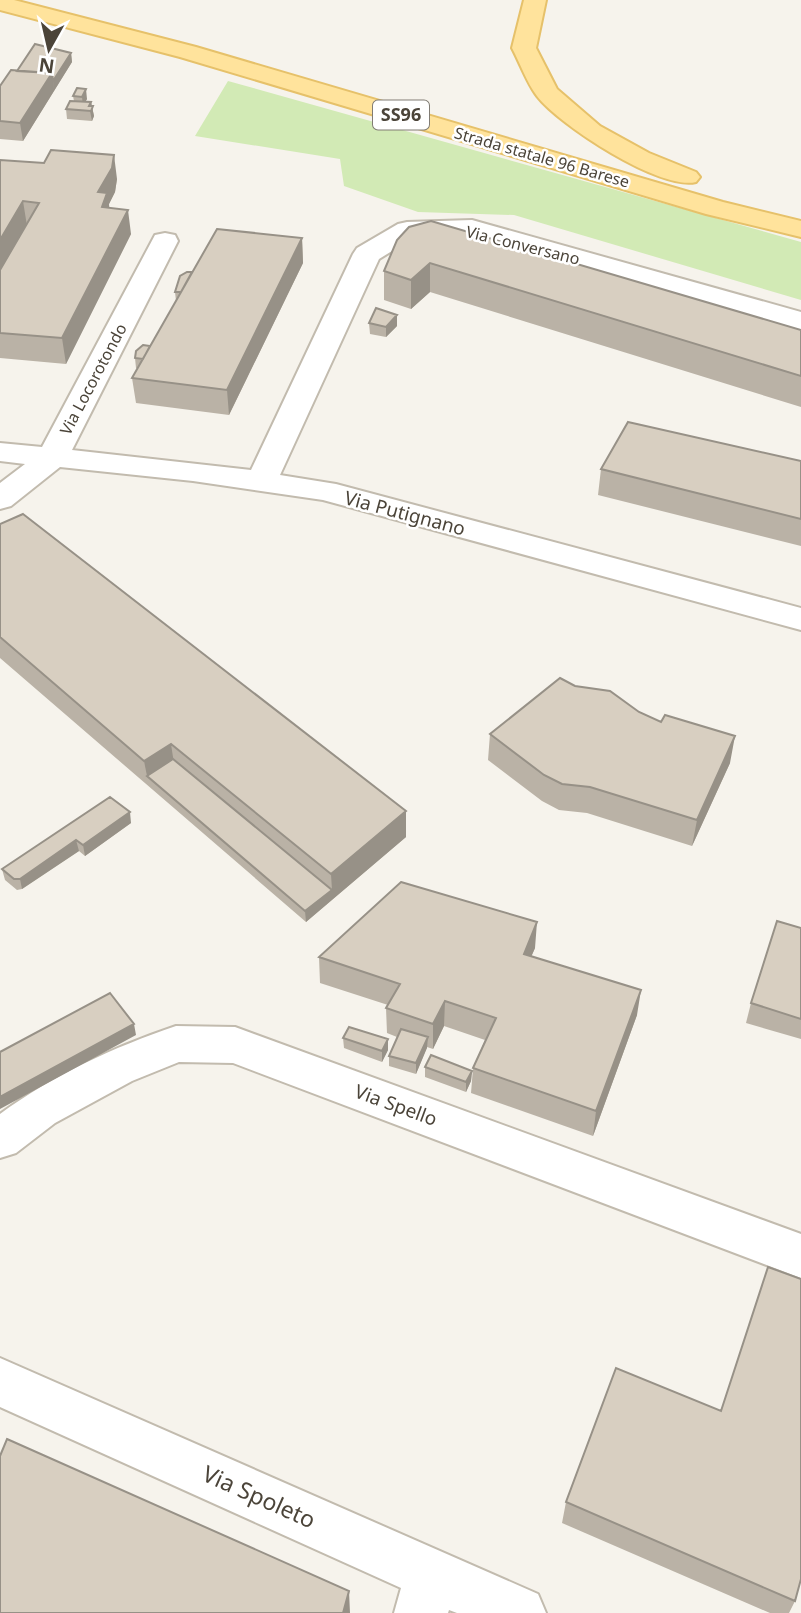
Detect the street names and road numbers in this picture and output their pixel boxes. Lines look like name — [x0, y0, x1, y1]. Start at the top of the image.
road number: SS96 — [373, 100, 429, 130]
street label: Strada statale 96 Barese — [452, 121, 632, 193]
street label: Via Conversano — [464, 220, 582, 270]
street label: Via Locorotondo — [54, 319, 132, 439]
street label: Via Putignano — [342, 484, 468, 542]
street label: Via Spello — [351, 1078, 441, 1132]
street label: Via Spoleto — [198, 1457, 321, 1535]

